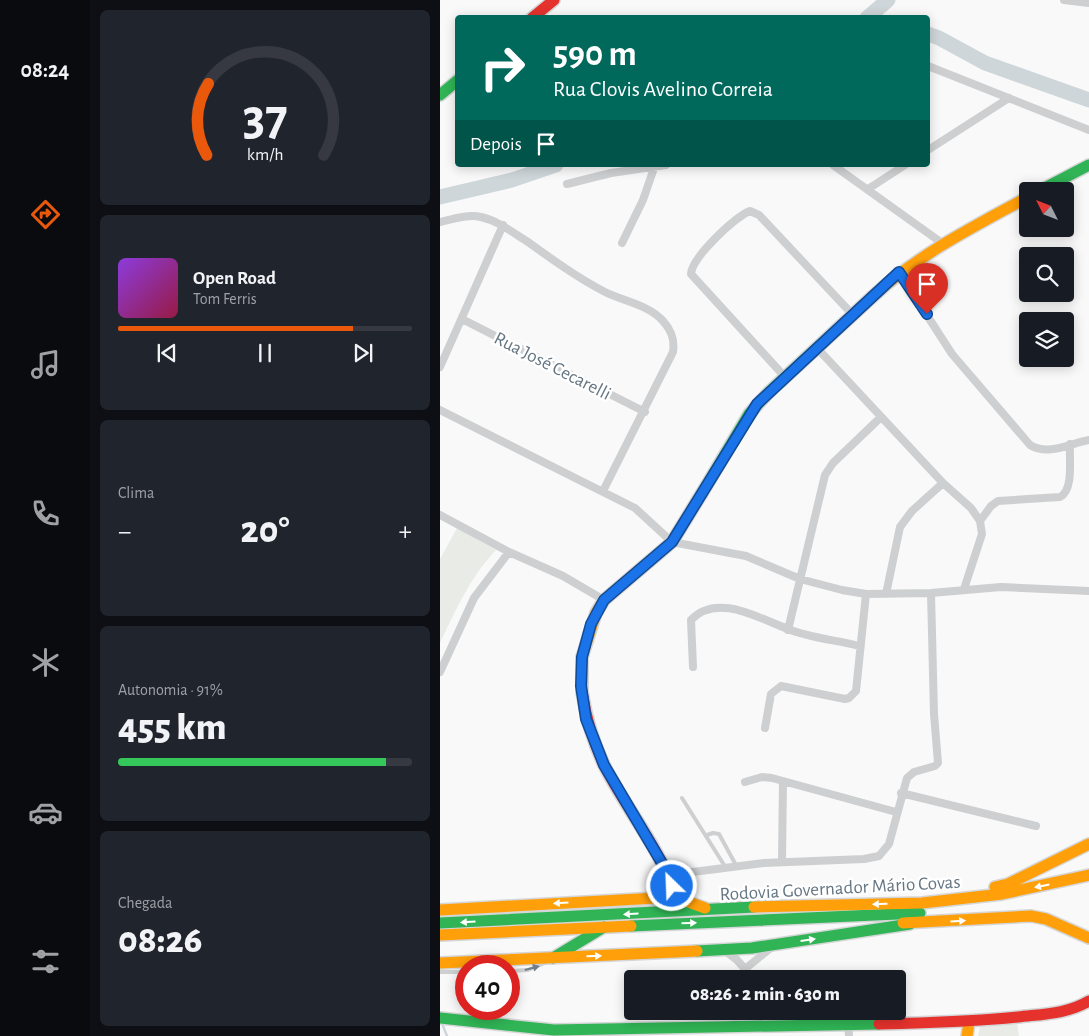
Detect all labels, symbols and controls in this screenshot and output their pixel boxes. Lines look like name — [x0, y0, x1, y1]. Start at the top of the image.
icon: right — [470, 35, 535, 100]
text: 590 m — [553, 37, 637, 72]
text: 08:24 — [21, 59, 69, 81]
text: Rua Clovis Avelino Correia — [553, 78, 773, 100]
text: 37 — [243, 92, 287, 144]
icon: arrive — [532, 130, 560, 158]
text: Depois — [470, 135, 522, 154]
text: km/h — [247, 146, 283, 164]
north arrow — [1019, 182, 1074, 238]
map controls — [1019, 182, 1074, 367]
icon: directions — [28, 197, 63, 232]
button: search — [1019, 247, 1074, 302]
pin — [906, 263, 948, 314]
text: Open Road — [193, 269, 276, 288]
icon: arrive — [913, 270, 941, 298]
text: Tom Ferris — [193, 291, 257, 307]
button: layers — [1019, 312, 1074, 367]
street label: Rua José Cecarelli — [491, 329, 614, 404]
icon: previous — [153, 339, 181, 367]
icon: pause — [251, 339, 279, 367]
icon: next — [349, 339, 377, 367]
icon: music — [28, 347, 63, 382]
text: Clima — [118, 485, 154, 501]
icon: phone — [28, 496, 63, 531]
text: 20° — [241, 512, 289, 550]
text: − — [118, 518, 131, 546]
text: + — [399, 518, 412, 546]
icon: climate — [28, 645, 63, 680]
text: Autonomia · 91% — [118, 682, 223, 698]
text: 455 km — [118, 709, 227, 747]
icon: car — [28, 795, 63, 830]
position arrow — [645, 859, 697, 911]
street label: Rodovia Governador Mário Covas — [719, 873, 961, 904]
one-way arrow — [1033, 883, 1049, 891]
text: Chegada — [118, 895, 173, 911]
one-way arrow — [552, 900, 568, 908]
one-way arrow — [872, 900, 888, 908]
one-way arrow — [622, 911, 638, 919]
one-way arrow — [951, 916, 967, 924]
one-way arrow — [460, 918, 476, 926]
one-way arrow — [681, 919, 697, 927]
text: 08:26 — [118, 922, 202, 960]
one-way arrow — [800, 936, 816, 944]
icon: filters — [28, 944, 63, 979]
one-way arrow — [586, 952, 602, 960]
speed limit sign: 40 — [455, 955, 520, 1020]
one-way arrow — [525, 964, 540, 972]
text: 08:26 · 2 min · 630 m — [690, 985, 840, 1004]

